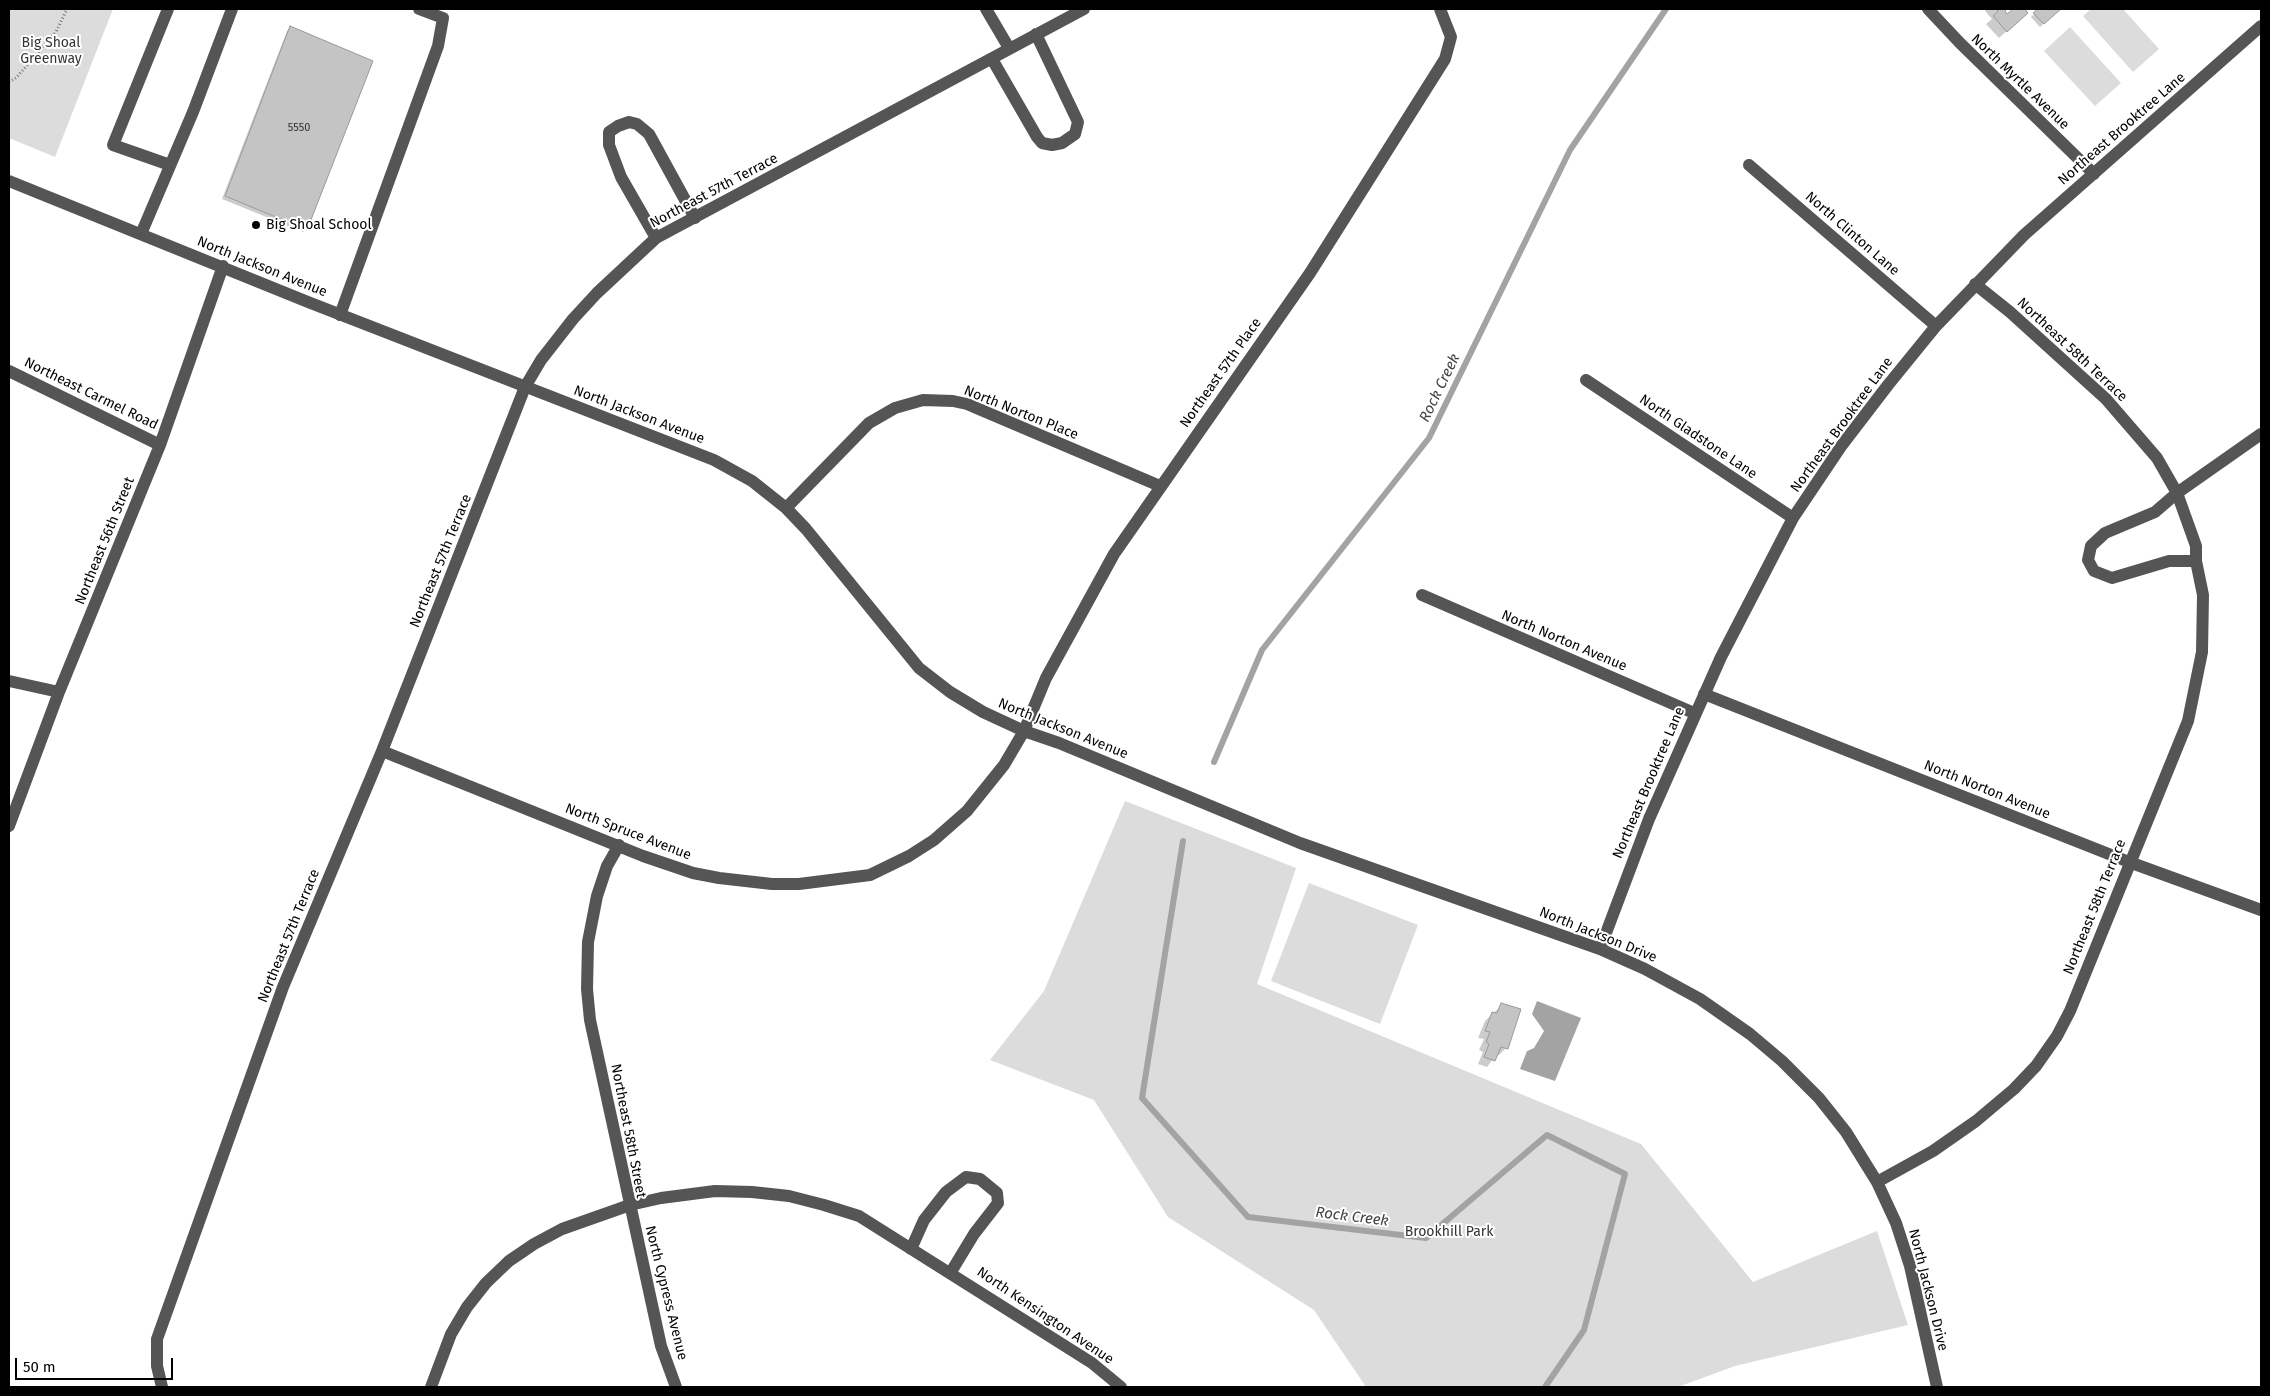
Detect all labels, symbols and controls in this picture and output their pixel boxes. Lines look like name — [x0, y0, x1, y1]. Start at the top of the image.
street label: North Myrtle Avenue — [1967, 31, 2073, 133]
park label: Big Shoal Greenway — [20, 35, 82, 68]
street label: Northeast Brooktree Lane — [2055, 69, 2189, 189]
house number: 5550 — [288, 121, 310, 135]
street label: Northeast 57th Terrace — [647, 150, 781, 232]
street label: North Clinton Lane — [1801, 189, 1903, 279]
place label: Big Shoal School — [266, 217, 372, 233]
marker: Big Shoal School — [250, 219, 262, 231]
street label: North Jackson Avenue — [194, 233, 330, 301]
street label: Northeast 58th Terrace — [2013, 295, 2131, 405]
street label: Northeast 57th Place — [1177, 315, 1265, 431]
water label: Rock Creek — [1416, 351, 1464, 425]
street label: Northeast Carmel Road — [21, 354, 161, 434]
street label: Northeast Brooktree Lane — [1787, 354, 1897, 496]
street label: North Jackson Avenue — [571, 382, 707, 448]
street label: North Norton Place — [961, 382, 1081, 444]
street label: North Gladstone Lane — [1636, 391, 1760, 483]
street label: Northeast 56th Street — [72, 475, 138, 607]
street label: Northeast 57th Terrace — [407, 492, 475, 630]
street label: North Norton Avenue — [1499, 607, 1629, 675]
street label: North Jackson Avenue — [995, 695, 1131, 763]
street label: Northeast Brooktree Lane — [1609, 705, 1689, 861]
street label: North Norton Avenue — [1921, 757, 2053, 823]
street label: North Spruce Avenue — [563, 800, 693, 864]
street label: Northeast 58th Terrace — [2060, 837, 2130, 977]
street label: Northeast 57th Terrace — [255, 867, 323, 1005]
street label: North Jackson Drive — [1537, 904, 1659, 966]
street label: Northeast 58th Street — [607, 1062, 649, 1200]
water label: Rock Creek — [1314, 1204, 1390, 1230]
street label: North Cypress Avenue — [641, 1224, 691, 1362]
park label: Brookhill Park — [1405, 1224, 1493, 1240]
street label: North Jackson Drive — [1905, 1227, 1951, 1353]
street label: North Kensington Avenue — [973, 1264, 1117, 1368]
scale bar — [18, 1348, 175, 1380]
text: 50 m — [23, 1358, 56, 1376]

